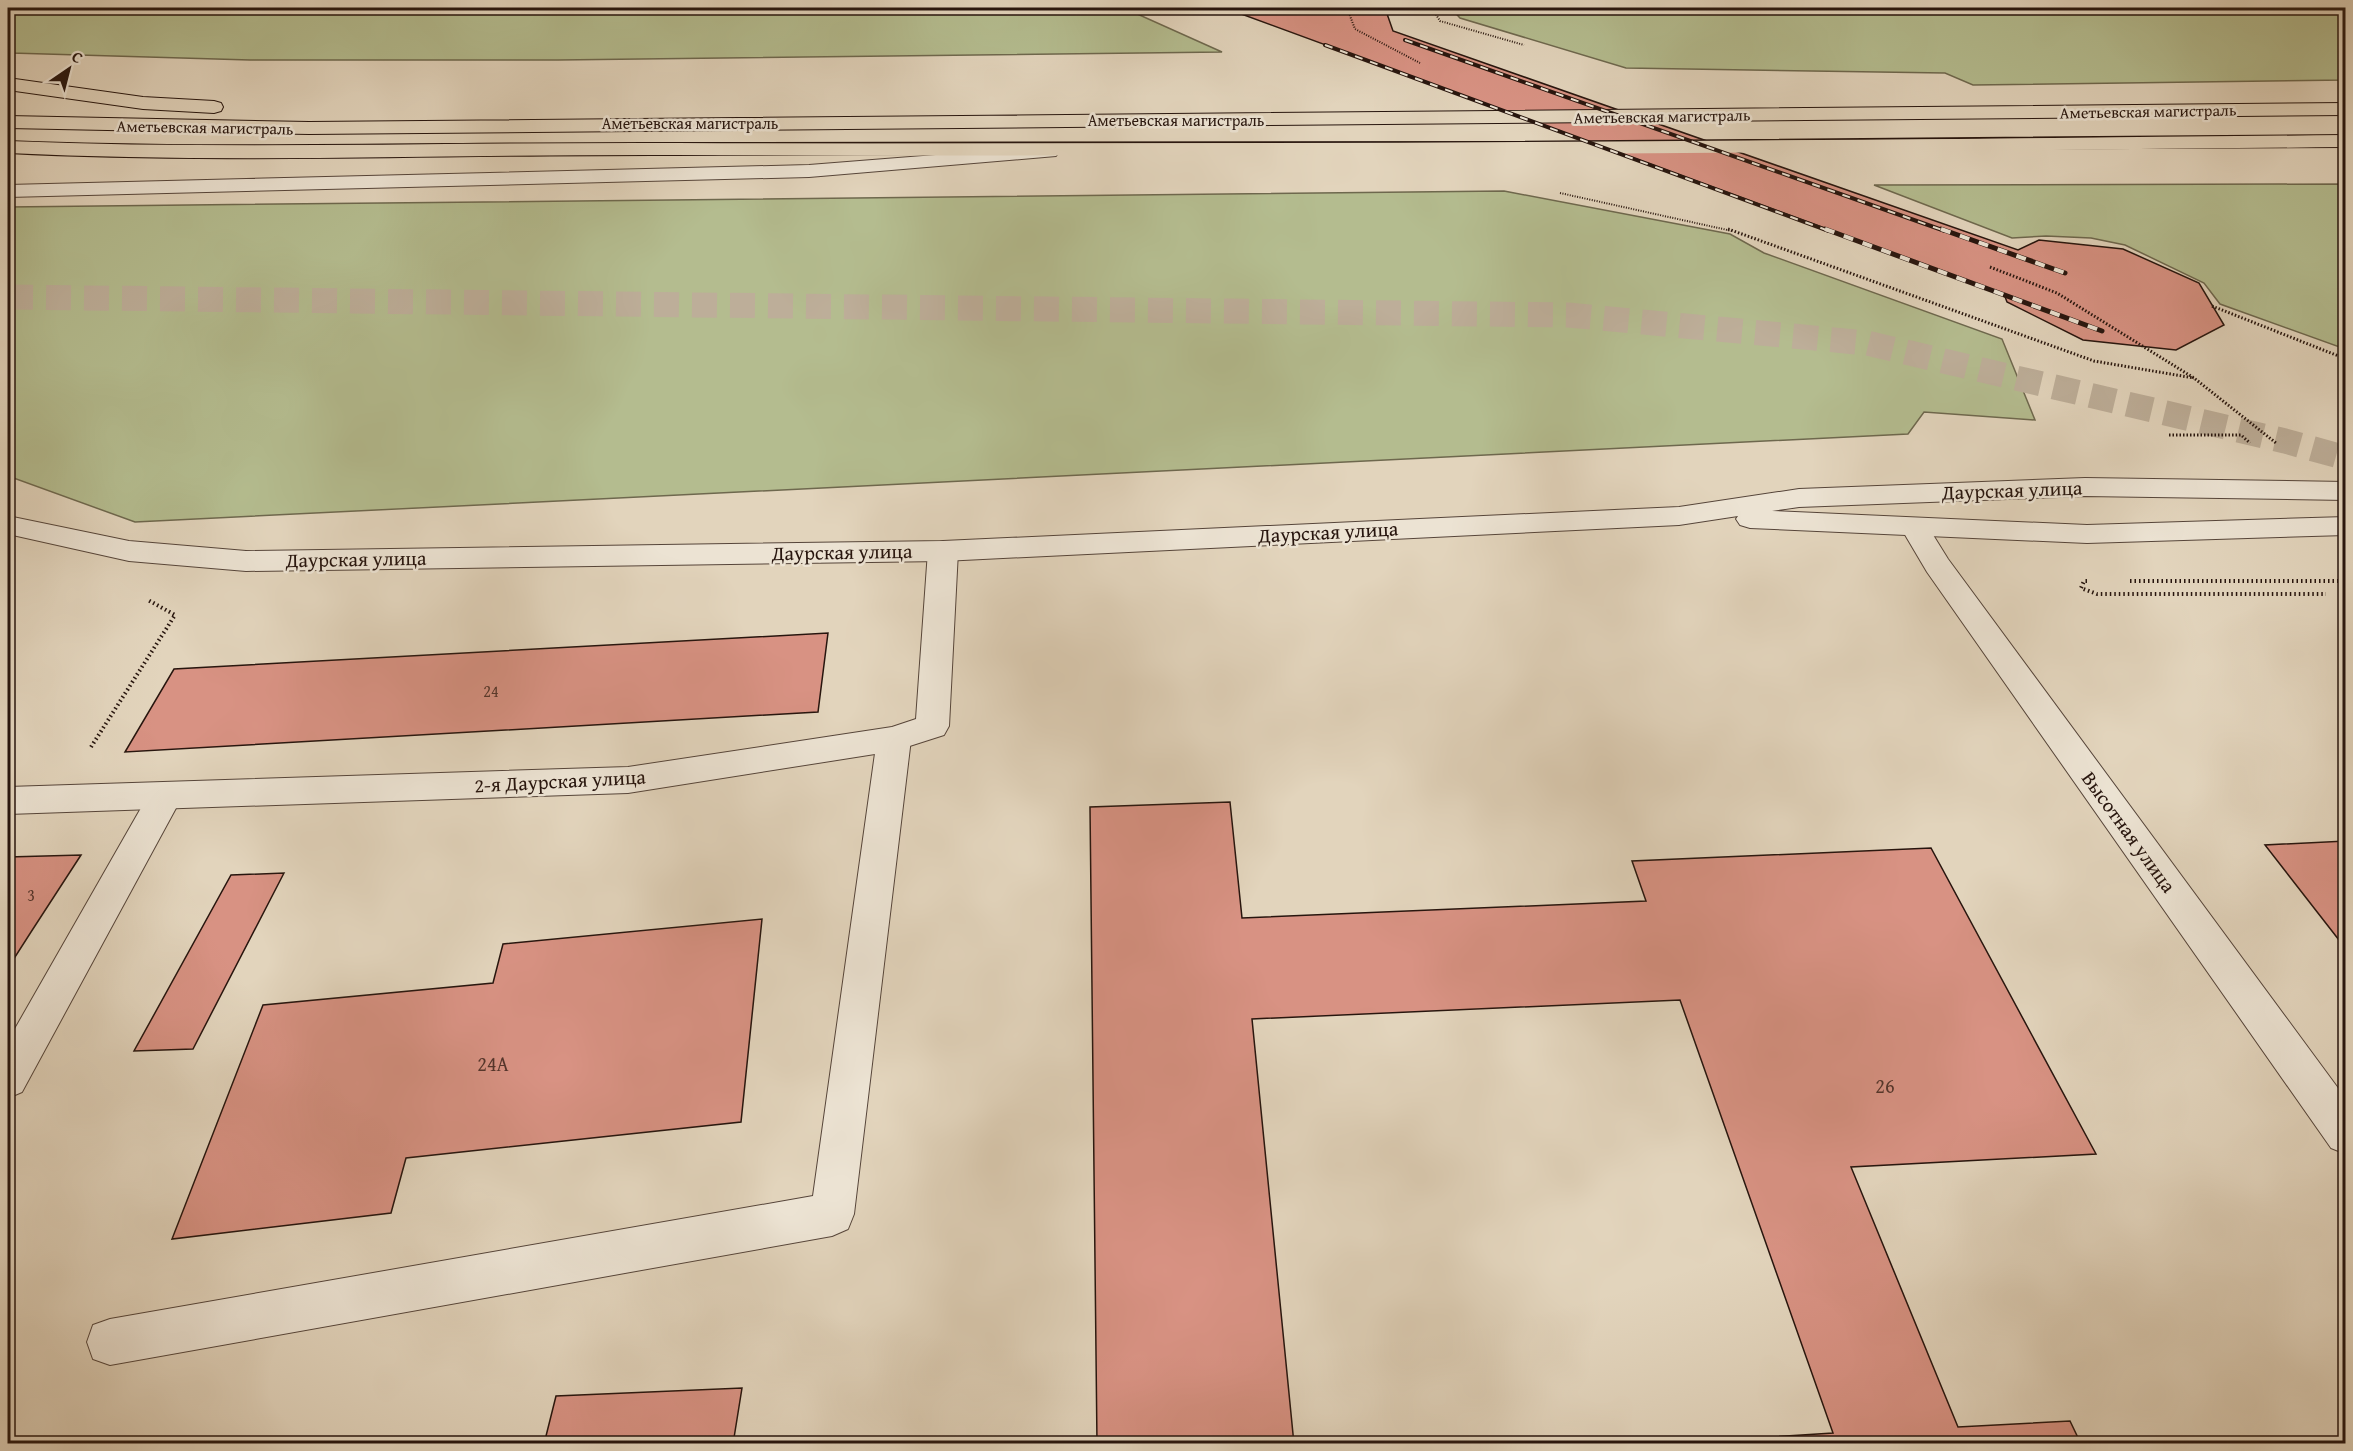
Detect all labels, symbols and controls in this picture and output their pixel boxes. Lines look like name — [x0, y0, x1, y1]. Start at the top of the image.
north arrow — [39, 39, 99, 99]
text: С — [67, 44, 88, 69]
street label: Аметьевская магистраль — [2059, 97, 2237, 125]
street label: Аметьевская магистраль — [1573, 102, 1751, 130]
street label: Аметьевская магистраль — [1088, 108, 1265, 132]
street label: Аметьевская магистраль — [602, 111, 779, 135]
street label: Аметьевская магистраль — [116, 113, 294, 141]
street label: Даурская улица — [1940, 473, 2083, 506]
street label: Даурская улица — [1256, 513, 1399, 550]
street label: Даурская улица — [770, 536, 913, 567]
street label: Даурская улица — [284, 543, 427, 574]
house number: 24 — [483, 679, 499, 703]
street label: 2-я Даурская улица — [473, 762, 647, 799]
street label: Высотная улица — [2075, 765, 2184, 899]
house number: 3 — [27, 883, 35, 907]
house number: 24А — [477, 1049, 509, 1078]
house number: 26 — [1875, 1071, 1895, 1100]

